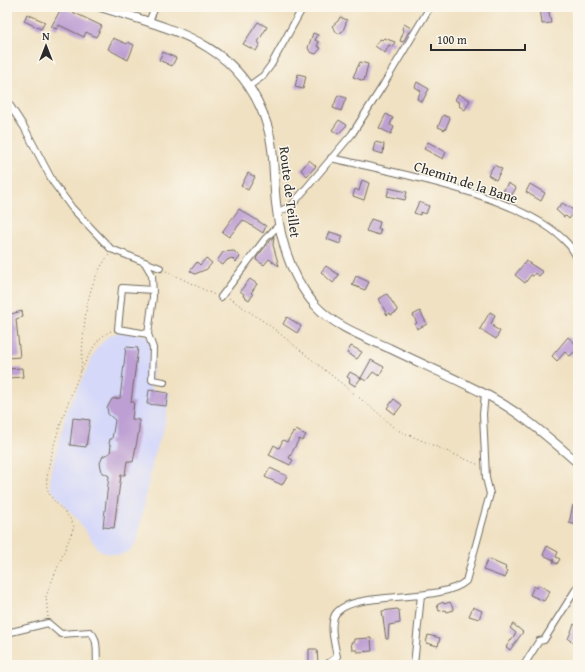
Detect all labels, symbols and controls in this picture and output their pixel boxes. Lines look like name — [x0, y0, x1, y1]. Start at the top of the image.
north arrow — [26, 26, 66, 66]
scale bar — [431, 26, 525, 52]
text: N — [42, 28, 50, 44]
text: 100 m — [437, 31, 467, 48]
street label: Route de Teillet — [274, 145, 306, 239]
street label: Chemin de la Bane — [412, 156, 521, 208]

